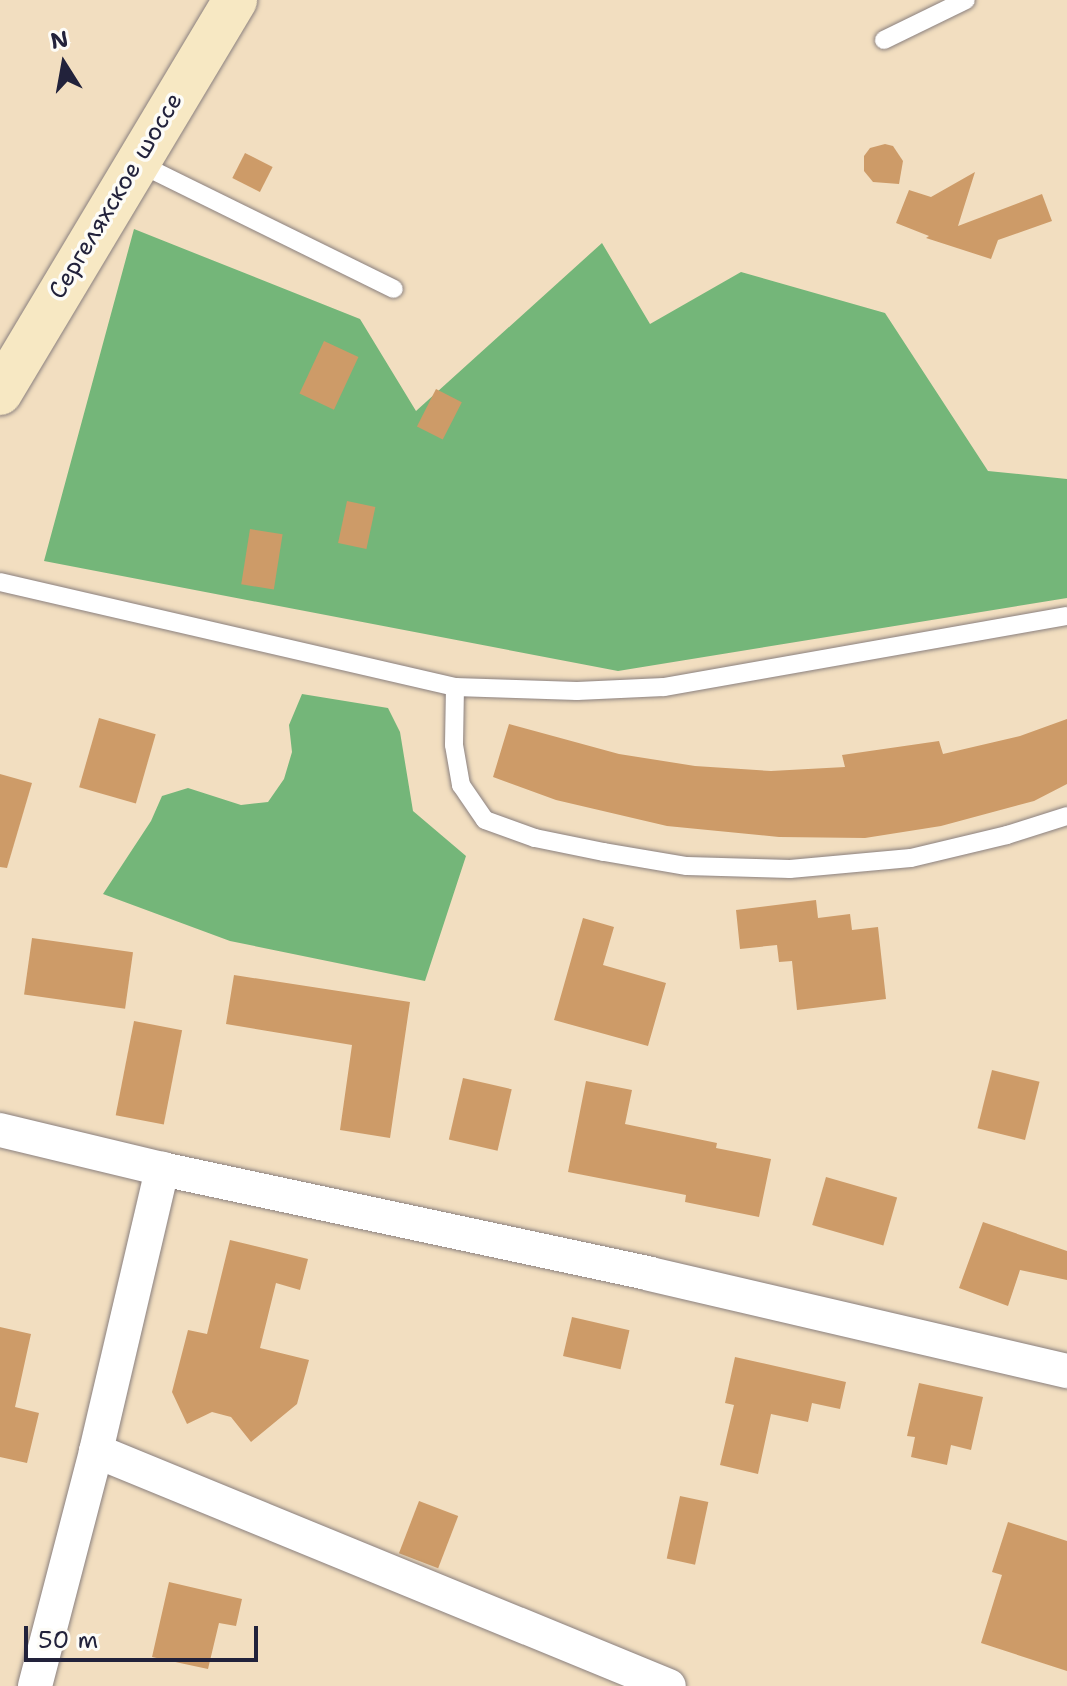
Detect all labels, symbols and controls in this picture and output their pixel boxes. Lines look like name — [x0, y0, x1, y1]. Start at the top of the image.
north arrow — [24, 24, 104, 104]
text: N — [48, 24, 71, 56]
street label: Сергеляхское шоссе — [43, 88, 189, 304]
scale bar — [28, 1610, 262, 1660]
text: 50 m — [38, 1624, 98, 1656]

